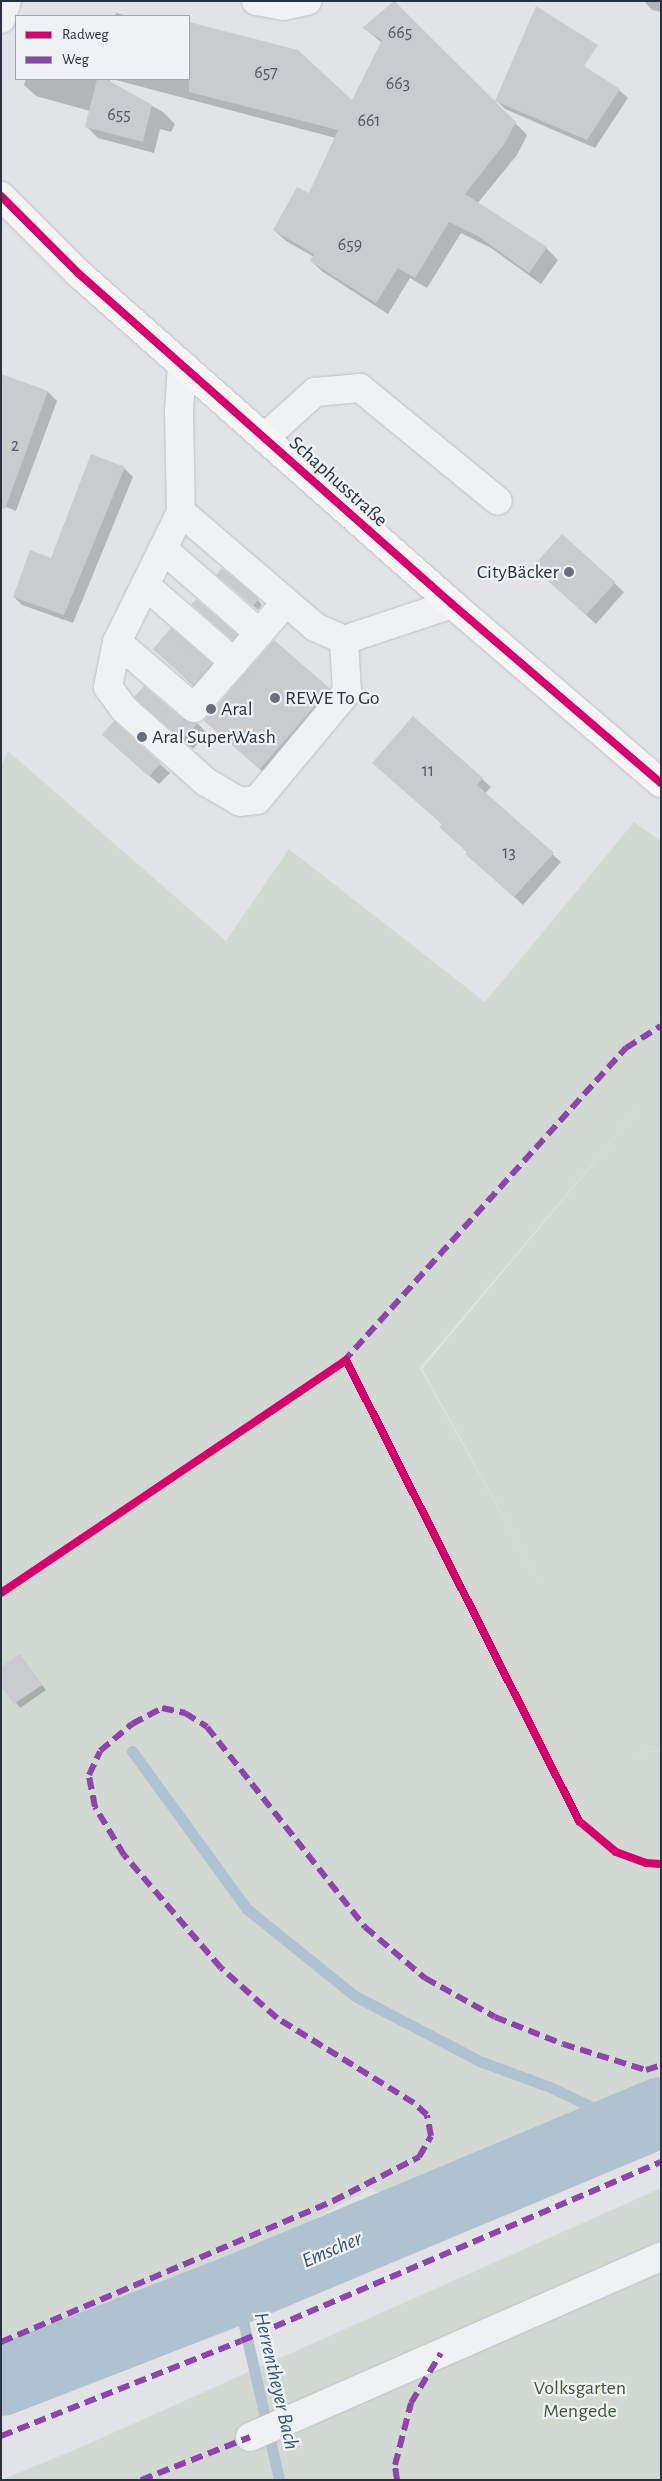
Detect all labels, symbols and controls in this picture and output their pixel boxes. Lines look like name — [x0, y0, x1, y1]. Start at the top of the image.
legend — [15, 15, 190, 80]
house number: 665 — [388, 22, 412, 44]
text: Radweg — [62, 27, 109, 42]
text: Weg — [62, 52, 89, 67]
house number: 657 — [254, 62, 278, 84]
house number: 663 — [386, 73, 410, 95]
house number: 655 — [107, 104, 131, 126]
house number: 661 — [357, 110, 381, 132]
house number: 659 — [338, 234, 362, 256]
street label: Schaphusstraße — [284, 432, 392, 532]
house number: 2 — [11, 435, 19, 457]
place label: CityBäcker — [477, 560, 559, 584]
marker: CityBäcker — [563, 566, 575, 578]
place label: REWE To Go — [285, 686, 380, 710]
marker: REWE To Go — [269, 692, 281, 704]
place label: Aral — [221, 697, 253, 721]
marker: Aral — [205, 703, 217, 715]
place label: Aral SuperWash — [152, 725, 276, 749]
marker: Aral SuperWash — [136, 731, 148, 743]
house number: 11 — [422, 760, 434, 782]
house number: 13 — [502, 842, 516, 864]
water label: Emscher — [298, 2226, 366, 2274]
water label: Herrentheyer Bach — [248, 2310, 304, 2452]
park label: Volksgarten Mengede — [534, 2376, 626, 2423]

